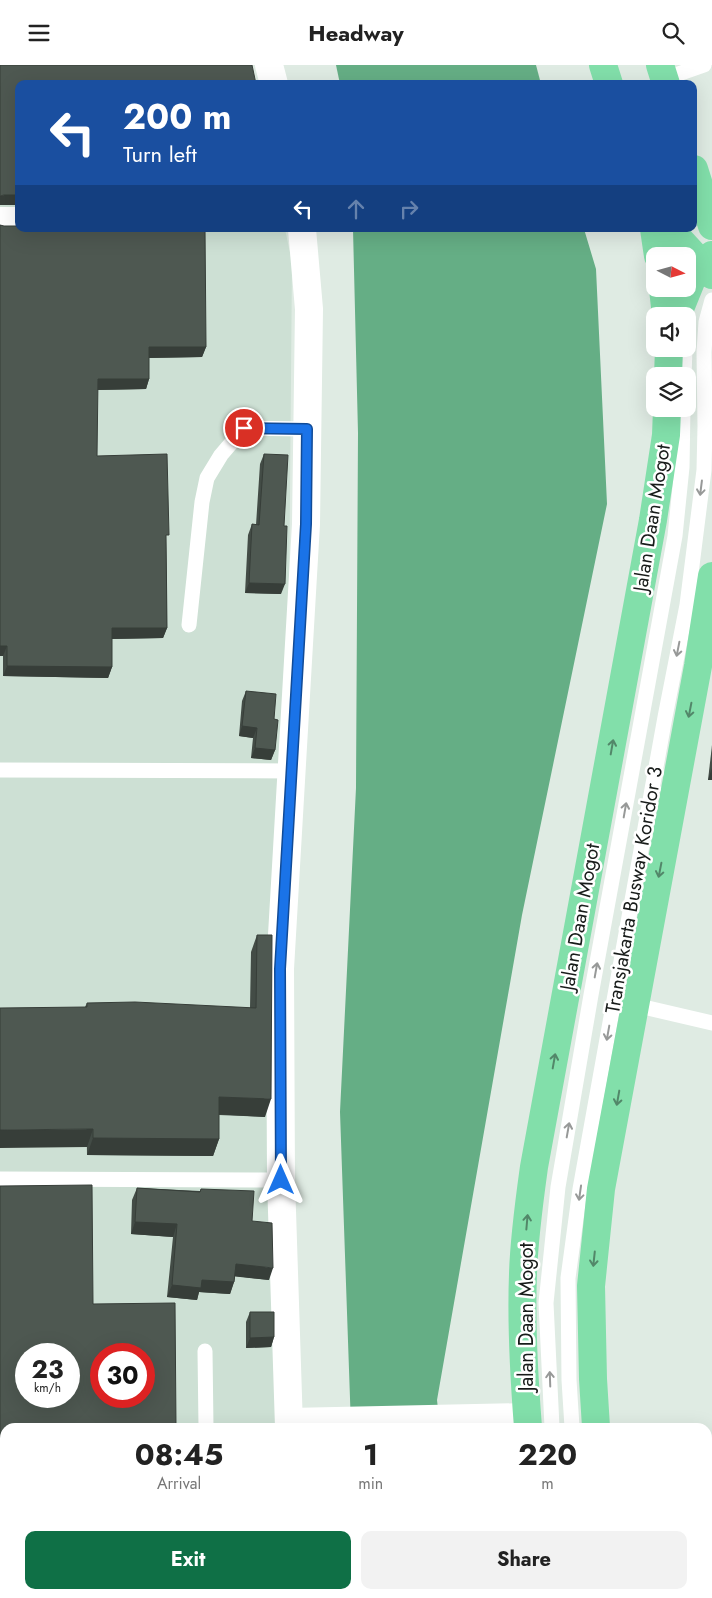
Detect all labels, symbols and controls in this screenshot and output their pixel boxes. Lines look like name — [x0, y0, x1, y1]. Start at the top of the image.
text: Headway — [308, 17, 404, 49]
icon: menu — [25, 19, 53, 47]
icon: search — [659, 19, 687, 47]
text: 200 m — [123, 92, 232, 142]
icon: left — [40, 100, 105, 165]
text: Turn left — [123, 138, 197, 170]
icon: left — [289, 195, 317, 223]
icon: ahead — [342, 195, 370, 223]
icon: right — [395, 195, 423, 223]
north arrow — [646, 247, 696, 297]
map controls — [646, 247, 696, 417]
button: sound — [646, 307, 696, 357]
button: layers — [646, 367, 696, 417]
pin — [223, 407, 265, 449]
icon: arrive — [230, 414, 258, 442]
street label: Jalan Daan Mogot — [626, 442, 678, 597]
one-way arrow — [696, 480, 706, 496]
one-way arrow — [673, 641, 683, 657]
one-way arrow — [684, 702, 694, 718]
one-way arrow — [607, 739, 617, 755]
street label: Transjakarta Busway Koridor 3 — [598, 764, 670, 1016]
one-way arrow — [620, 803, 630, 819]
street label: Jalan Daan Mogot — [552, 841, 607, 996]
one-way arrow — [655, 861, 664, 877]
one-way arrow — [591, 963, 601, 979]
one-way arrow — [602, 1024, 612, 1040]
one-way arrow — [549, 1054, 559, 1070]
one-way arrow — [612, 1090, 622, 1106]
one-way arrow — [563, 1123, 573, 1139]
position arrow — [254, 1153, 306, 1205]
one-way arrow — [575, 1184, 585, 1200]
one-way arrow — [522, 1214, 532, 1230]
street label: Jalan Daan Mogot — [512, 1242, 541, 1394]
one-way arrow — [589, 1251, 599, 1267]
speed limit sign: 30 — [90, 1343, 155, 1408]
text: 23 — [32, 1351, 63, 1387]
one-way arrow — [545, 1371, 554, 1387]
text: km/h — [34, 1379, 61, 1397]
text: 08:45 — [135, 1433, 223, 1476]
text: 1 — [363, 1433, 378, 1476]
text: 220 — [518, 1433, 577, 1476]
text: Arrival — [157, 1472, 201, 1495]
text: min — [358, 1472, 383, 1495]
text: m — [541, 1472, 554, 1495]
button: Exit — [25, 1531, 351, 1589]
button: Share — [361, 1531, 687, 1589]

